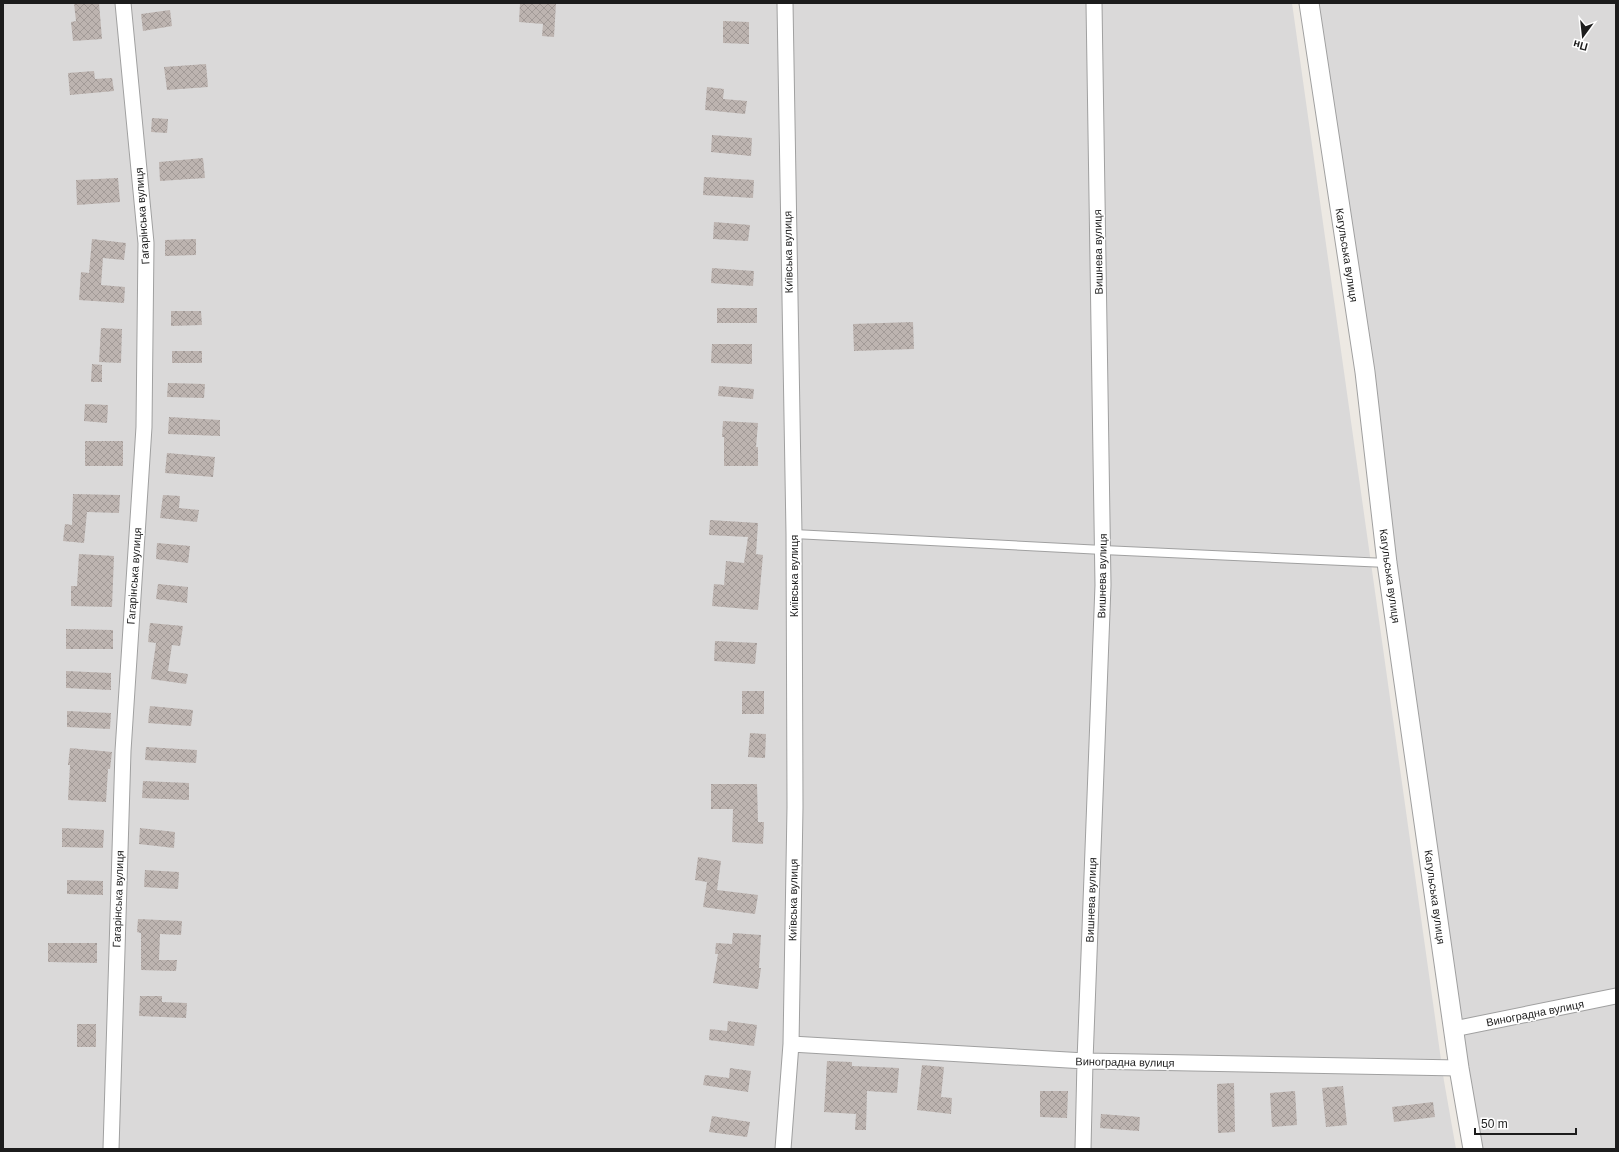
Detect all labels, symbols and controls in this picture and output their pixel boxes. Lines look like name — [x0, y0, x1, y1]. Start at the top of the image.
north arrow — [1563, 16, 1603, 56]
text: Пн — [1572, 38, 1589, 53]
street label: Гагарінська вулиця — [133, 167, 151, 265]
street label: Кагульська вулиця — [1334, 207, 1360, 303]
street label: Вишнева вулиця — [1091, 209, 1105, 295]
street label: Київська вулиця — [781, 211, 795, 293]
street label: Гагарінська вулиця — [125, 527, 143, 625]
street label: Кагульська вулиця — [1377, 528, 1403, 624]
street label: Вишнева вулиця — [1095, 533, 1109, 619]
street label: Київська вулиця — [788, 535, 800, 617]
street label: Кагульська вулиця — [1422, 849, 1448, 945]
street label: Гагарінська вулиця — [110, 850, 126, 948]
street label: Вишнева вулиця — [1084, 857, 1098, 943]
street label: Київська вулиця — [786, 859, 800, 941]
street label: Виноградна вулиця — [1485, 998, 1585, 1028]
street label: Виноградна вулиця — [1075, 1055, 1175, 1069]
scale bar — [1475, 1110, 1576, 1136]
text: 50 m — [1481, 1117, 1508, 1131]

